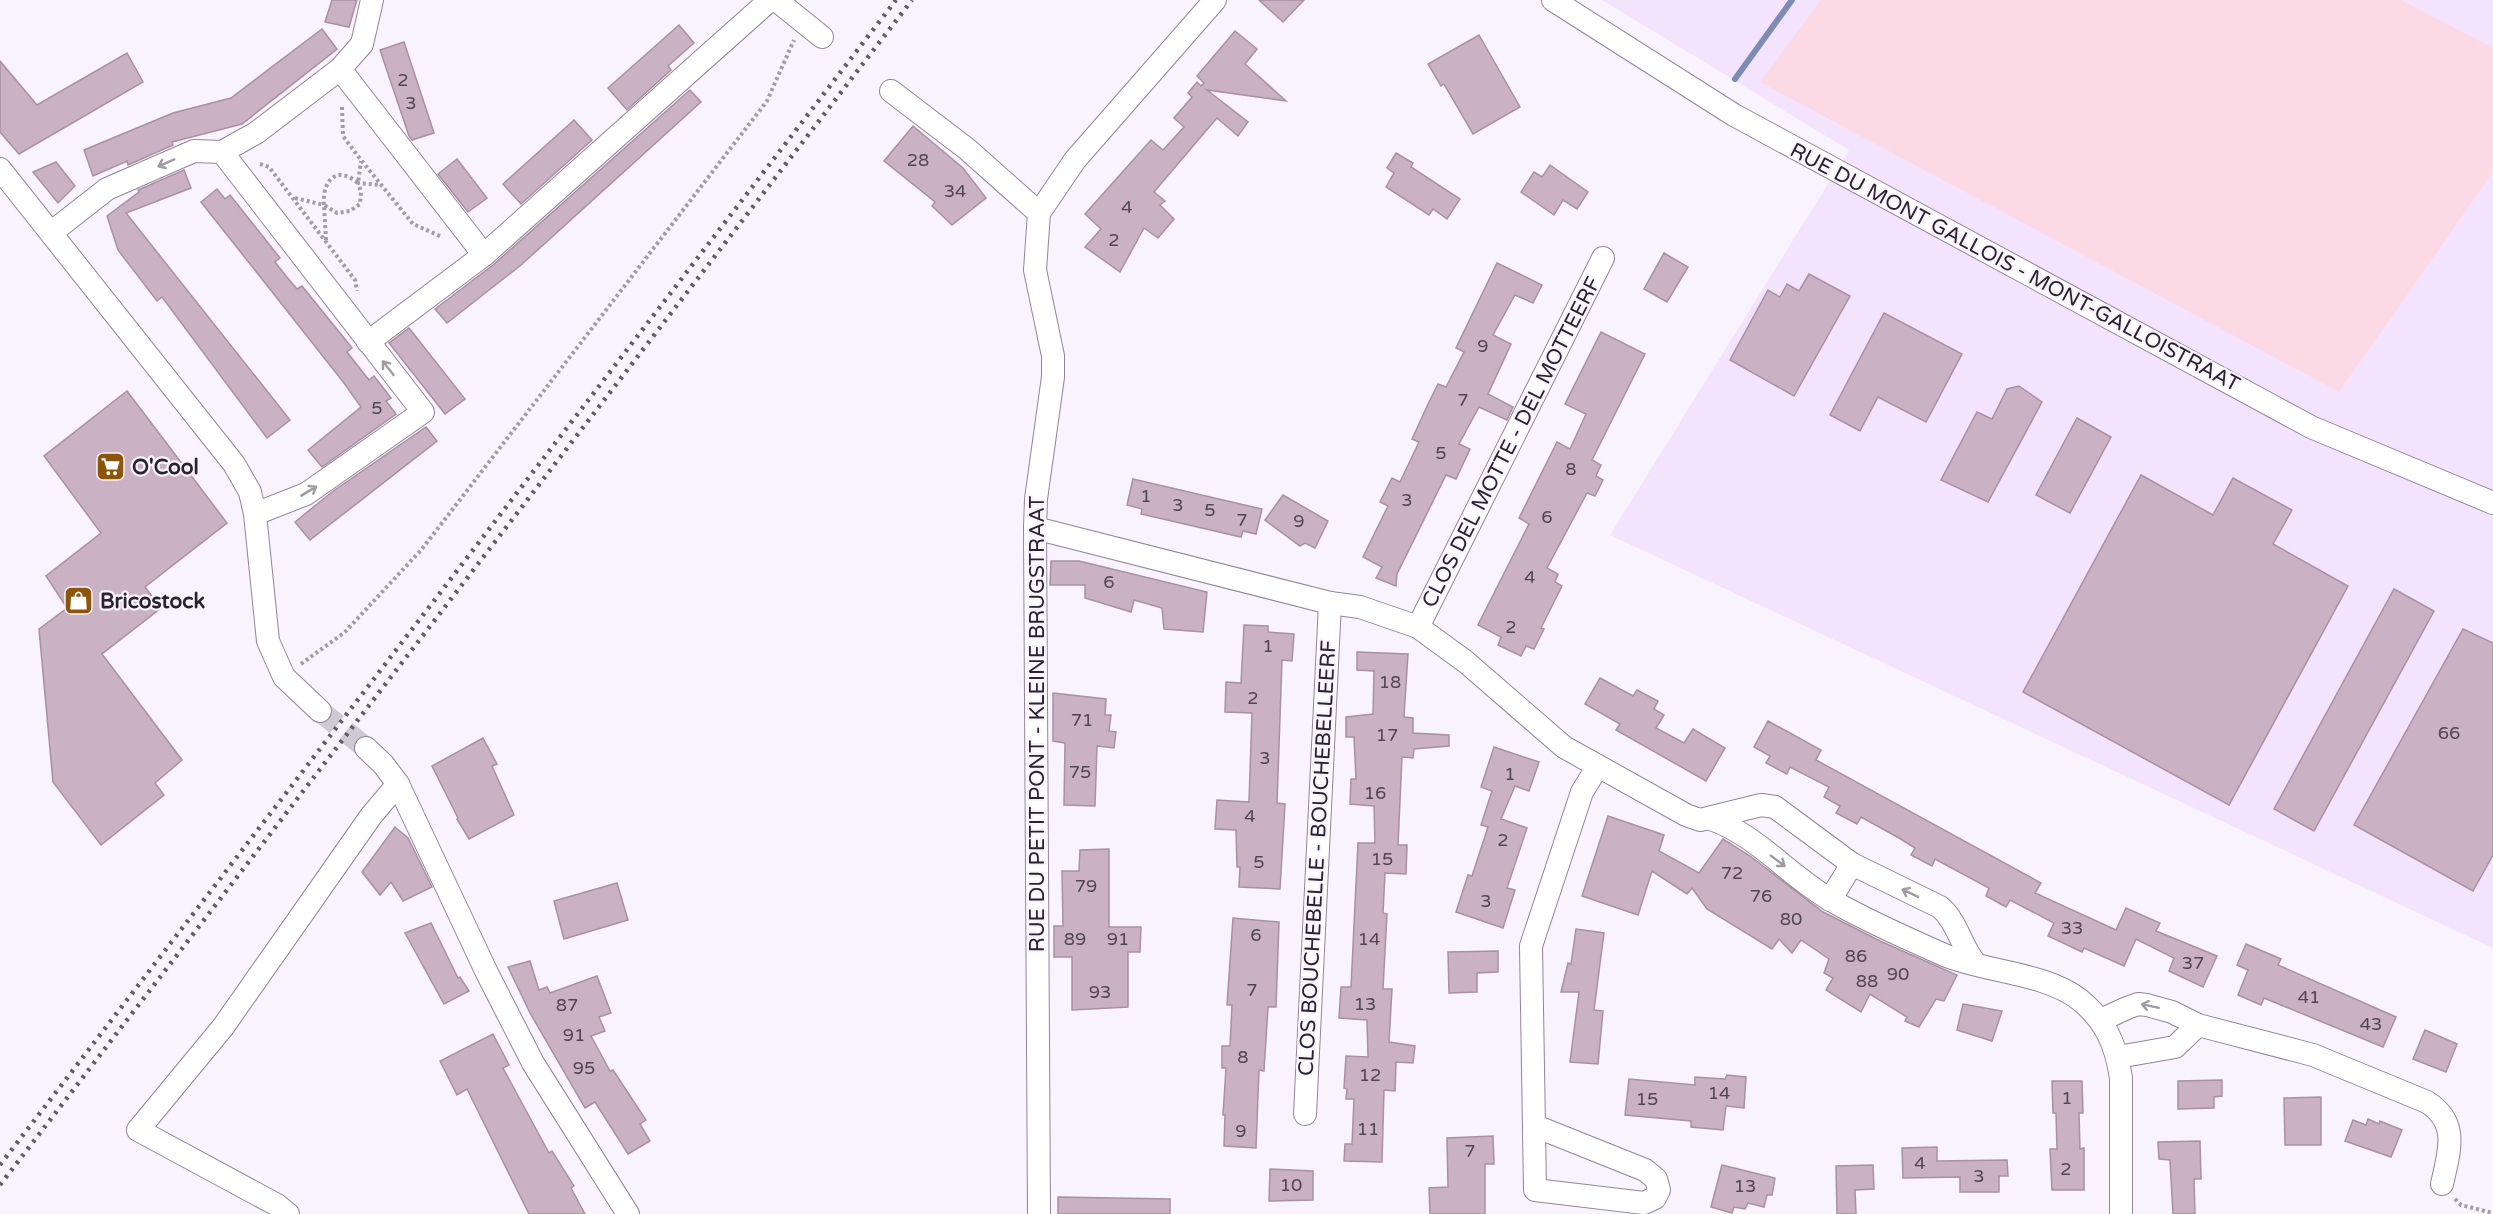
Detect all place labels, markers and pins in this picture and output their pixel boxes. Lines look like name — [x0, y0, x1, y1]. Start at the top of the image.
supermarket icon: O'Cool — [95, 451, 127, 483]
place label: O'Cool — [132, 455, 199, 480]
shop icon: Bricostock — [63, 585, 95, 617]
place label: Bricostock — [100, 589, 205, 614]

